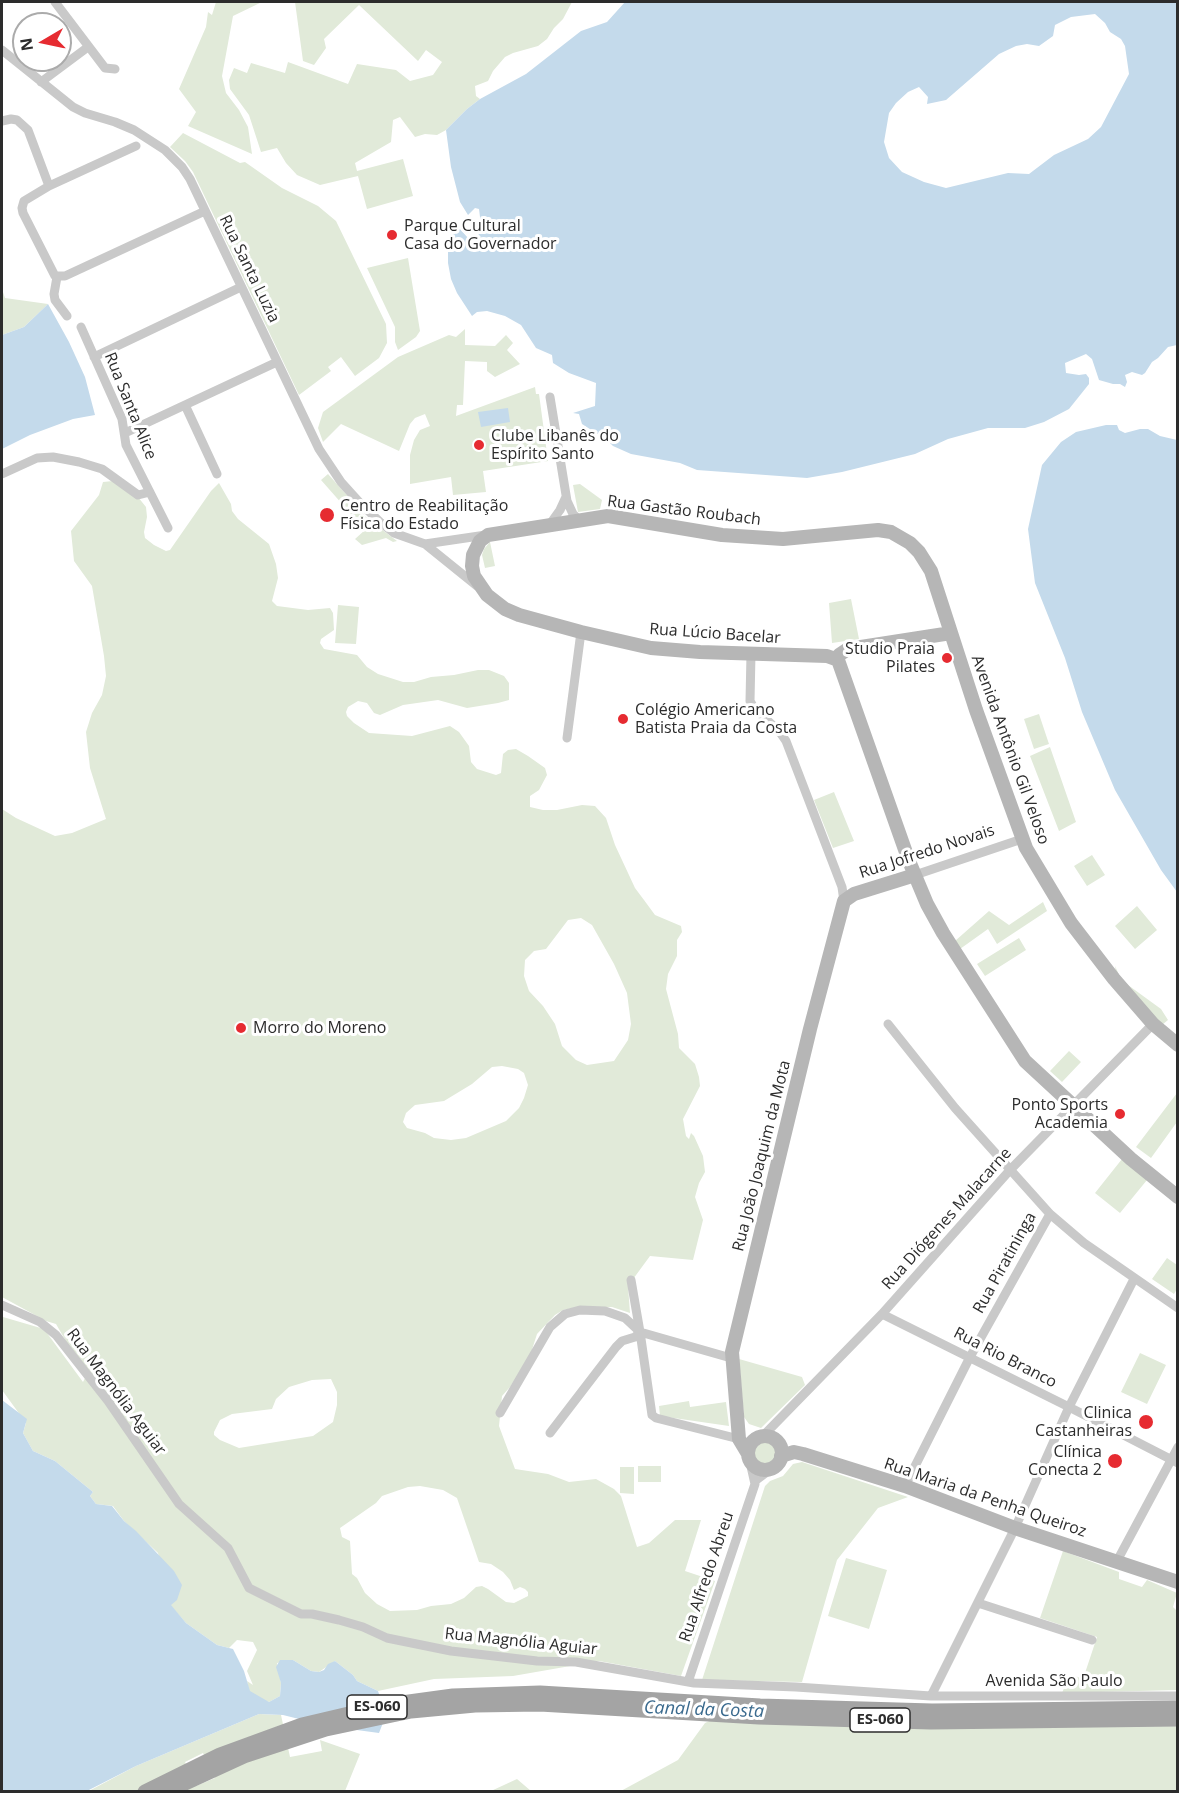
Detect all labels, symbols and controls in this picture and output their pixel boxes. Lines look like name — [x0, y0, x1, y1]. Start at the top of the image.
north arrow — [12, 12, 72, 72]
text: N — [14, 36, 38, 53]
street label: Rua Santa Luzia — [215, 212, 283, 326]
place label: Parque Cultural Casa do Governador — [404, 216, 557, 254]
marker: Parque Cultural Casa do Governador — [385, 228, 399, 242]
street label: Rua Santa Alice — [100, 350, 160, 462]
place label: Clube Libanês do Espírito Santo — [491, 426, 619, 464]
marker: Clube Libanês do Espírito Santo — [472, 438, 486, 452]
street label: Rua Gastão Roubach — [606, 492, 762, 530]
place label: Centro de Reabilitação Física do Estado — [340, 496, 508, 534]
marker: Centro de Reabilitação Física do Estado — [318, 506, 336, 524]
street label: Rua Lúcio Bacelar — [649, 620, 781, 648]
place label: Studio Praia Pilates — [845, 639, 935, 677]
marker: Studio Praia Pilates — [940, 651, 954, 665]
street label: Avenida Antônio Gil Veloso — [967, 653, 1053, 847]
place label: Colégio Americano Batista Praia da Costa — [635, 700, 797, 738]
marker: Colégio Americano Batista Praia da Costa — [616, 712, 630, 726]
street label: Rua Jofredo Novais — [857, 821, 997, 883]
place label: Morro do Moreno — [253, 1018, 386, 1038]
marker: Morro do Moreno — [234, 1021, 248, 1035]
street label: Rua João Joaquim da Mota — [729, 1058, 795, 1254]
place label: Ponto Sports Academia — [1011, 1095, 1108, 1133]
marker: Ponto Sports Academia — [1113, 1107, 1127, 1121]
street label: Rua Diógenes Malacarne — [878, 1144, 1016, 1294]
street label: Rua Piratininga — [969, 1209, 1041, 1317]
street label: Rua Rio Branco — [950, 1324, 1060, 1392]
street label: Rua Magnólia Aguiar — [62, 1325, 170, 1459]
place label: Clinica Castanheiras — [1035, 1403, 1132, 1441]
marker: Clinica Castanheiras — [1137, 1413, 1155, 1431]
place label: Clínica Conecta 2 — [1028, 1442, 1102, 1480]
marker: Clínica Conecta 2 — [1106, 1452, 1124, 1470]
street label: Rua Maria da Penha Queiroz — [881, 1454, 1089, 1542]
street label: Rua Alfredo Abreu — [676, 1509, 738, 1645]
street label: Rua Magnólia Aguiar — [444, 1624, 598, 1660]
street label: Avenida São Paulo — [985, 1671, 1123, 1691]
road number: ES-060 — [347, 1695, 407, 1719]
water label: Canal da Costa — [643, 1697, 765, 1723]
road number: ES-060 — [850, 1708, 910, 1732]

